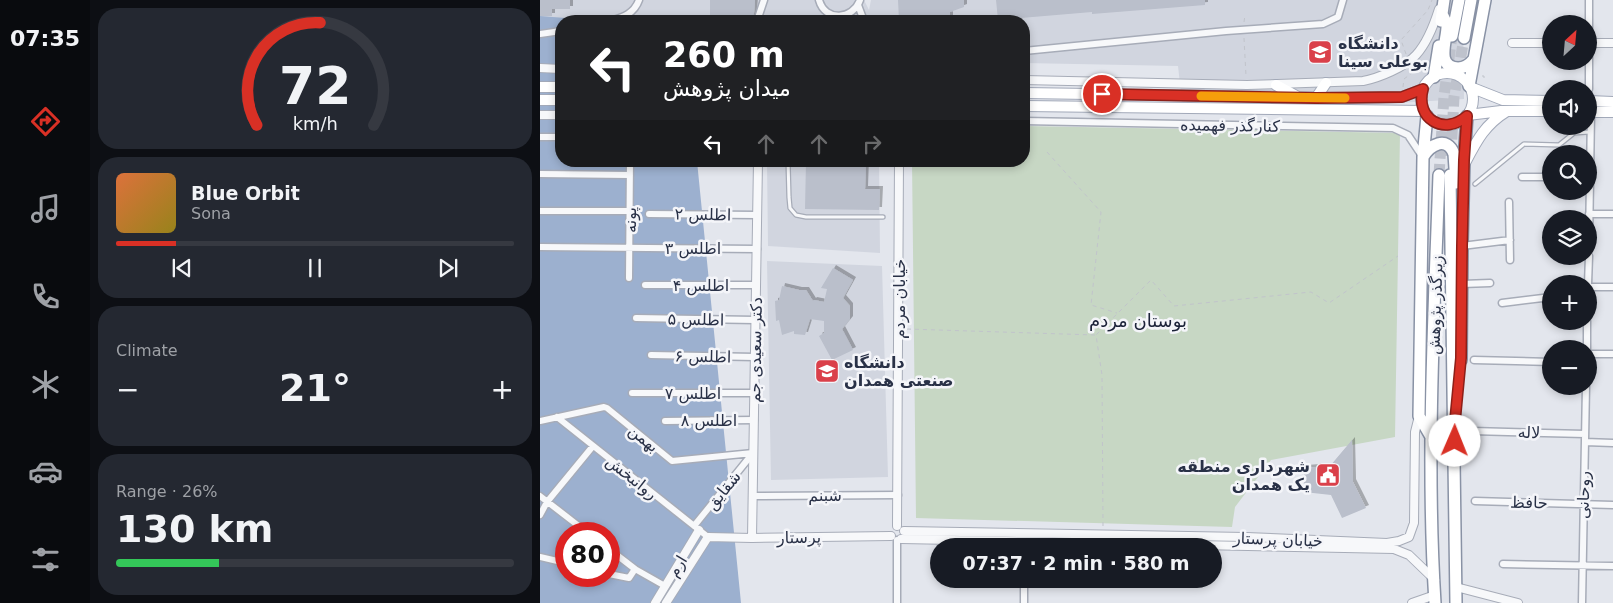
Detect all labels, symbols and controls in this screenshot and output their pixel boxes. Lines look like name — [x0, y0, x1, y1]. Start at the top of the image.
north arrow — [1542, 15, 1598, 70]
map controls — [1542, 15, 1597, 395]
text: 07:35 — [10, 26, 80, 51]
place label: دانشگاه بوعلی سینا — [1338, 34, 1428, 71]
icon: left — [580, 35, 645, 100]
text: 260 m — [663, 35, 785, 75]
school or university icon: دانشگاه بوعلی سینا — [1307, 39, 1333, 65]
text: 72 — [279, 56, 351, 116]
pin — [1081, 73, 1123, 115]
text: میدان پژوهش — [663, 76, 791, 101]
icon: arrive — [1088, 80, 1116, 108]
button: sound — [1542, 80, 1597, 135]
icon: directions — [28, 104, 63, 139]
text: km/h — [292, 113, 338, 134]
street label: کنارگذر فهمیده — [1180, 115, 1280, 137]
icon: left — [699, 130, 727, 158]
icon: ahead — [752, 130, 780, 158]
icon: ahead — [805, 130, 833, 158]
icon: right — [858, 130, 886, 158]
button: search — [1542, 145, 1597, 200]
text: Blue Orbit — [191, 182, 300, 204]
icon: music — [28, 191, 63, 226]
text: Sona — [191, 204, 231, 223]
street label: اطلس ۲ — [675, 205, 731, 225]
street label: پونه — [621, 207, 641, 233]
button: layers — [1542, 210, 1597, 265]
street label: اطلس ۳ — [665, 239, 721, 259]
icon: previous — [168, 254, 196, 282]
icon: pause — [301, 254, 329, 282]
icon: next — [434, 254, 462, 282]
street label: زیرگذر پژوهش — [1424, 255, 1448, 355]
street label: خیابان مردم — [890, 259, 910, 339]
button: + — [1542, 275, 1597, 330]
street label: اطلس ۴ — [673, 276, 729, 296]
icon: phone — [28, 279, 63, 314]
street label: دکتر سعیدی جم — [745, 297, 767, 403]
street label: اطلس ۵ — [668, 310, 724, 330]
district label: بوستان مردم — [1089, 310, 1187, 332]
button: − — [1542, 340, 1597, 395]
text: Climate — [116, 341, 178, 360]
street label: اطلس ۶ — [675, 347, 731, 367]
place label: دانشگاه صنعتی همدان — [844, 353, 954, 390]
school or university icon: دانشگاه صنعتی همدان — [814, 358, 840, 384]
text: 21° — [279, 366, 351, 410]
icon: climate — [28, 367, 63, 402]
text: − — [116, 373, 139, 406]
text: + — [491, 373, 514, 406]
street label: اطلس ۷ — [665, 384, 721, 404]
street label: اطلس ۸ — [681, 411, 737, 431]
position arrow — [1428, 414, 1480, 466]
street label: بهمن — [624, 421, 663, 457]
street label: لاله — [1517, 423, 1541, 442]
street label: روانبخش — [602, 451, 661, 504]
icon: car — [28, 454, 63, 489]
place label: شهرداری منطقه یک همدان — [1177, 457, 1310, 494]
public building icon: شهرداری منطقه یک همدان — [1315, 462, 1341, 488]
street label: شقایق — [702, 467, 745, 514]
street label: روحانی — [1574, 471, 1594, 519]
text: Range · 26% — [116, 482, 218, 501]
street label: شبنم — [808, 486, 842, 505]
street label: حافظ — [1510, 493, 1548, 512]
text: 130 km — [116, 507, 273, 551]
speed limit sign: 80 — [555, 522, 620, 587]
street label: پرستار — [776, 528, 821, 548]
street label: خیابان پرستار — [1232, 528, 1323, 552]
icon: filters — [28, 542, 63, 577]
street label: ارم — [664, 552, 692, 581]
text: 07:37 · 2 min · 580 m — [962, 552, 1190, 574]

